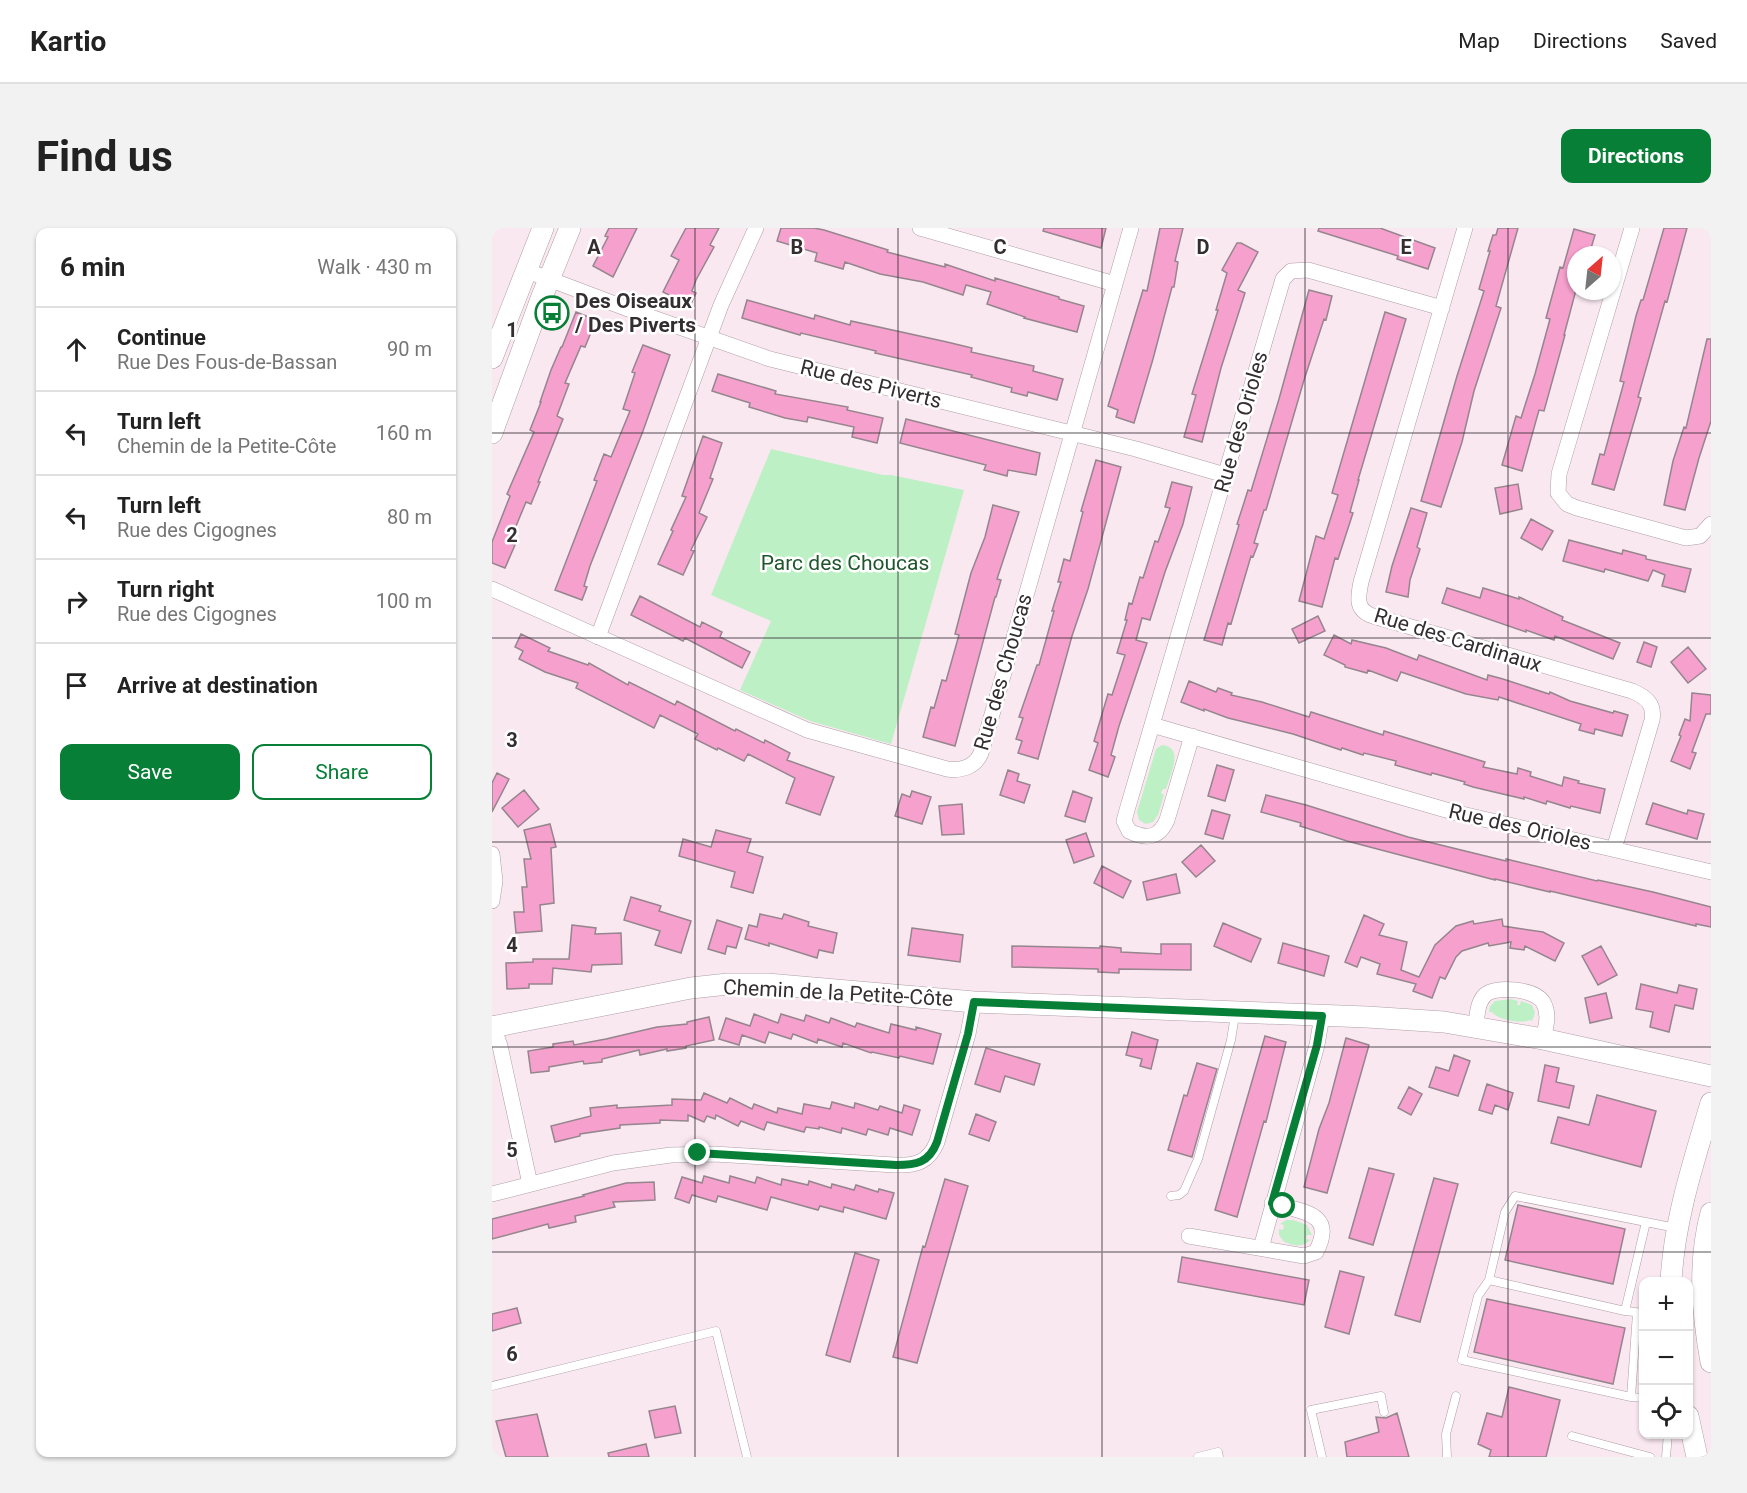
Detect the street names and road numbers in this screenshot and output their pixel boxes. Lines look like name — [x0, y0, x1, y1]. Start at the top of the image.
street label: Rue des Orioles — [1209, 349, 1273, 495]
street label: Rue des Piverts — [798, 355, 944, 413]
street label: Rue des Choucas — [969, 591, 1037, 753]
street label: Rue des Cardinaux — [1371, 603, 1545, 677]
street label: Rue des Orioles — [1446, 799, 1594, 855]
street label: Chemin de la Petite-Côte — [722, 975, 954, 1011]

